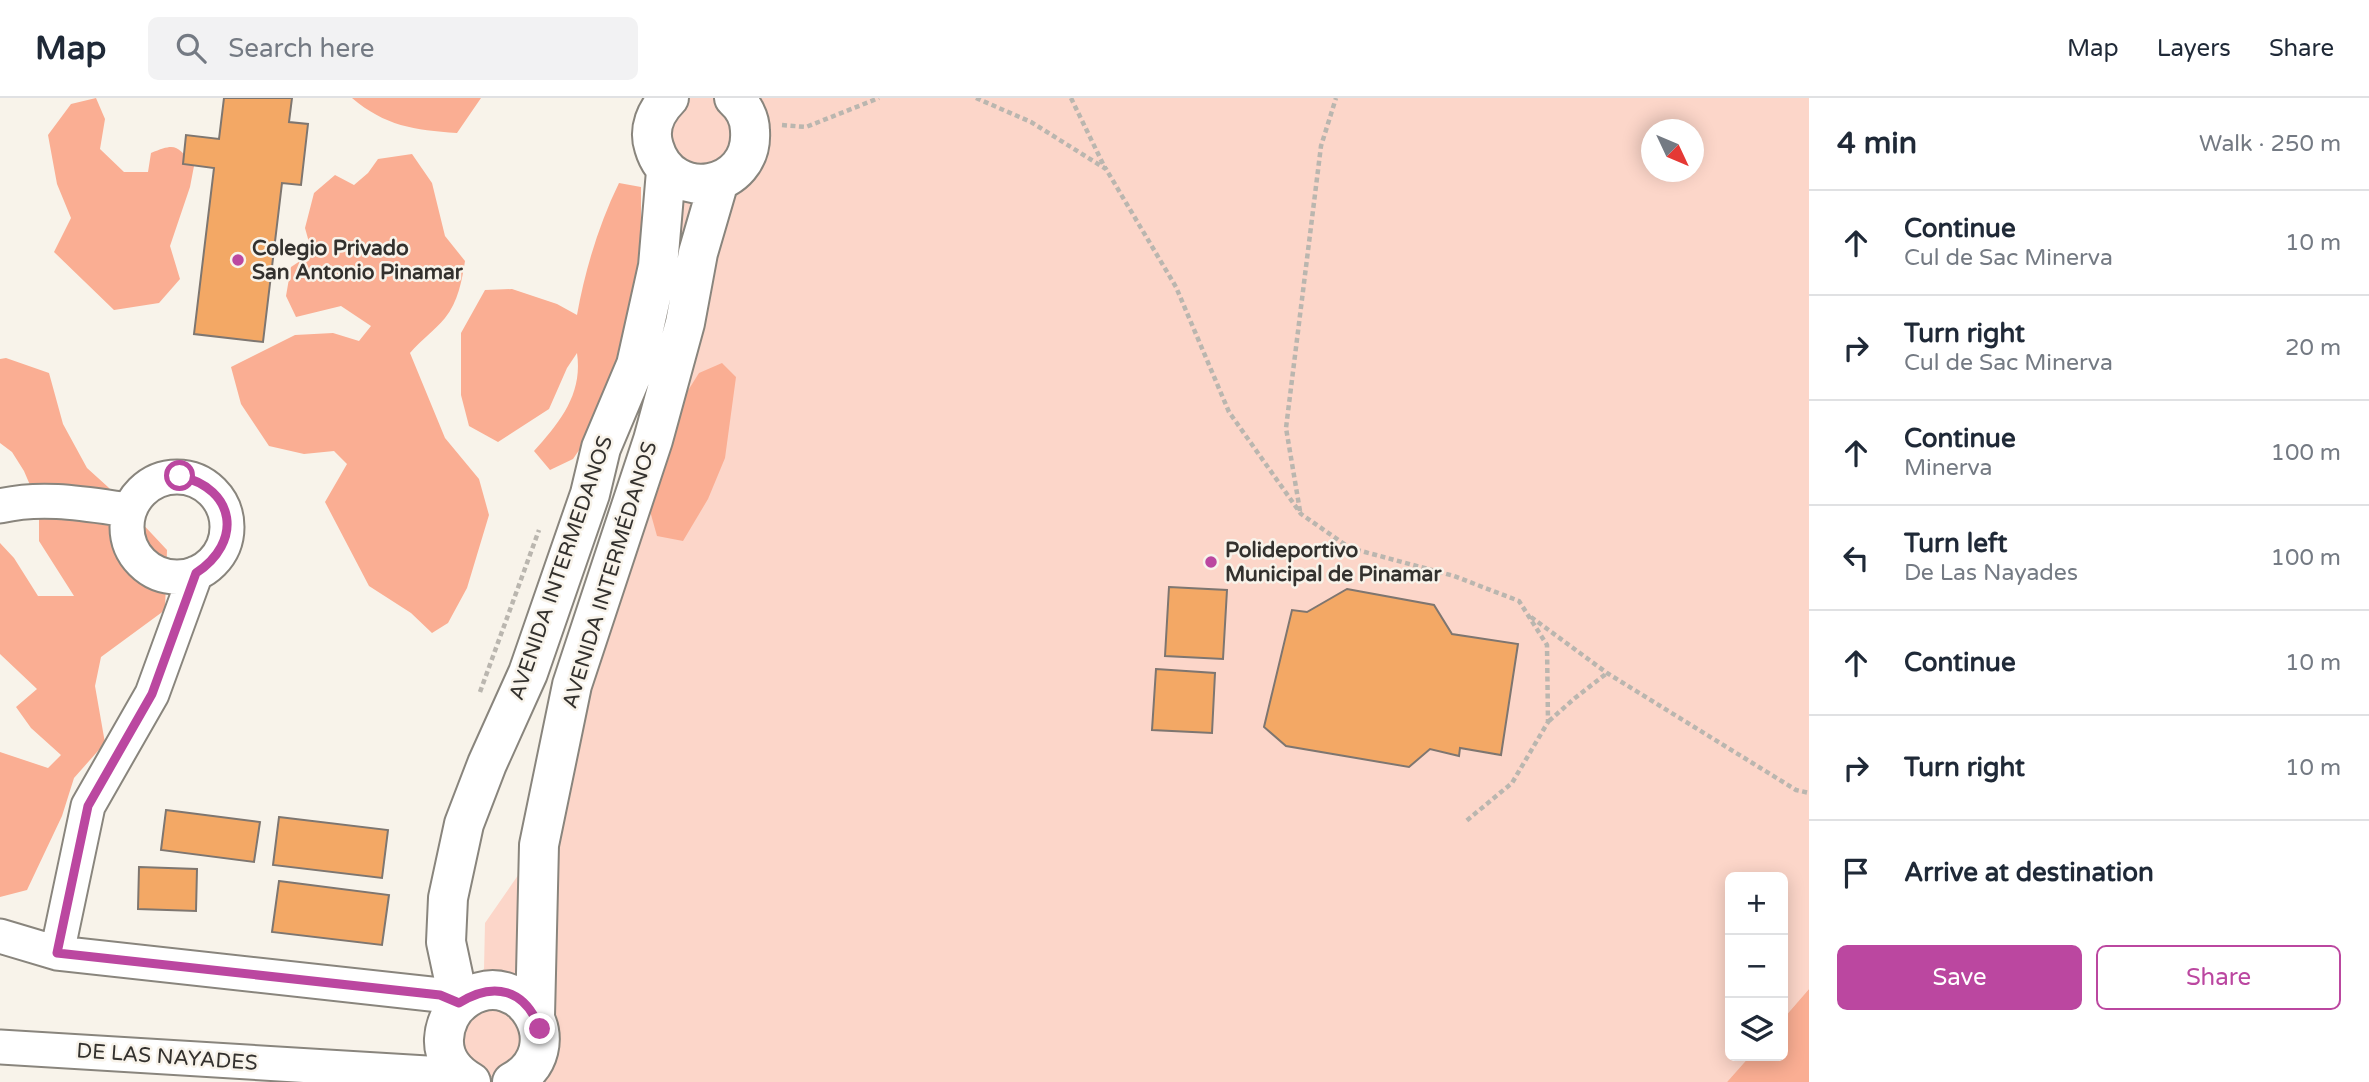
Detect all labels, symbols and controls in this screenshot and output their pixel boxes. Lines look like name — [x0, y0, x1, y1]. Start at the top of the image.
search box — [148, 17, 638, 80]
text: Map — [35, 29, 106, 68]
icon: search — [172, 29, 210, 67]
text: Search here — [228, 33, 374, 64]
text: Map — [2067, 34, 2119, 63]
text: Layers — [2157, 34, 2231, 63]
text: Share — [2269, 34, 2334, 63]
north arrow — [1641, 119, 1704, 182]
text: 4 min — [1837, 125, 1917, 162]
text: Walk · 250 m — [2199, 130, 2341, 158]
text: Continue — [1904, 213, 2016, 244]
icon: ahead — [1837, 224, 1875, 262]
text: 10 m — [2285, 229, 2341, 257]
place label: Colegio Privado San Antonio Pinamar — [252, 236, 464, 285]
text: Cul de Sac Minerva — [1904, 244, 2113, 272]
marker: Colegio Privado San Antonio Pinamar — [230, 252, 246, 268]
text: Turn right — [1904, 318, 2025, 349]
icon: right — [1837, 329, 1875, 367]
text: 20 m — [2285, 334, 2341, 362]
text: Cul de Sac Minerva — [1904, 349, 2113, 377]
text: Continue — [1904, 423, 2016, 454]
street label: AVENIDA INTERMEDANOS — [504, 433, 618, 703]
icon: ahead — [1837, 434, 1875, 472]
street label: AVENIDA INTERMÉDANOS — [557, 438, 663, 711]
text: 100 m — [2271, 439, 2341, 467]
text: Minerva — [1904, 454, 1993, 482]
route start — [164, 460, 195, 491]
text: Turn left — [1904, 528, 2007, 559]
place label: Polideportivo Municipal de Pinamar — [1225, 538, 1442, 587]
icon: left — [1837, 539, 1875, 577]
text: 100 m — [2271, 544, 2341, 572]
marker: Polideportivo Municipal de Pinamar — [1203, 554, 1219, 570]
text: De Las Nayades — [1904, 559, 2078, 587]
icon: ahead — [1837, 644, 1875, 682]
text: Continue — [1904, 647, 2016, 678]
text: 10 m — [2285, 649, 2341, 677]
icon: right — [1837, 749, 1875, 787]
text: Turn right — [1904, 752, 2025, 783]
text: 10 m — [2285, 754, 2341, 782]
icon: arrive — [1837, 854, 1875, 892]
text: Arrive at destination — [1904, 857, 2154, 888]
map controls — [1725, 872, 1788, 1061]
button: + — [1725, 872, 1788, 935]
button: − — [1725, 935, 1788, 998]
button: Save — [1837, 945, 2082, 1010]
button: Share — [2096, 945, 2341, 1010]
button: layers — [1725, 998, 1788, 1061]
route end — [524, 1013, 555, 1044]
street label: DE LAS NAYADES — [76, 1038, 258, 1076]

